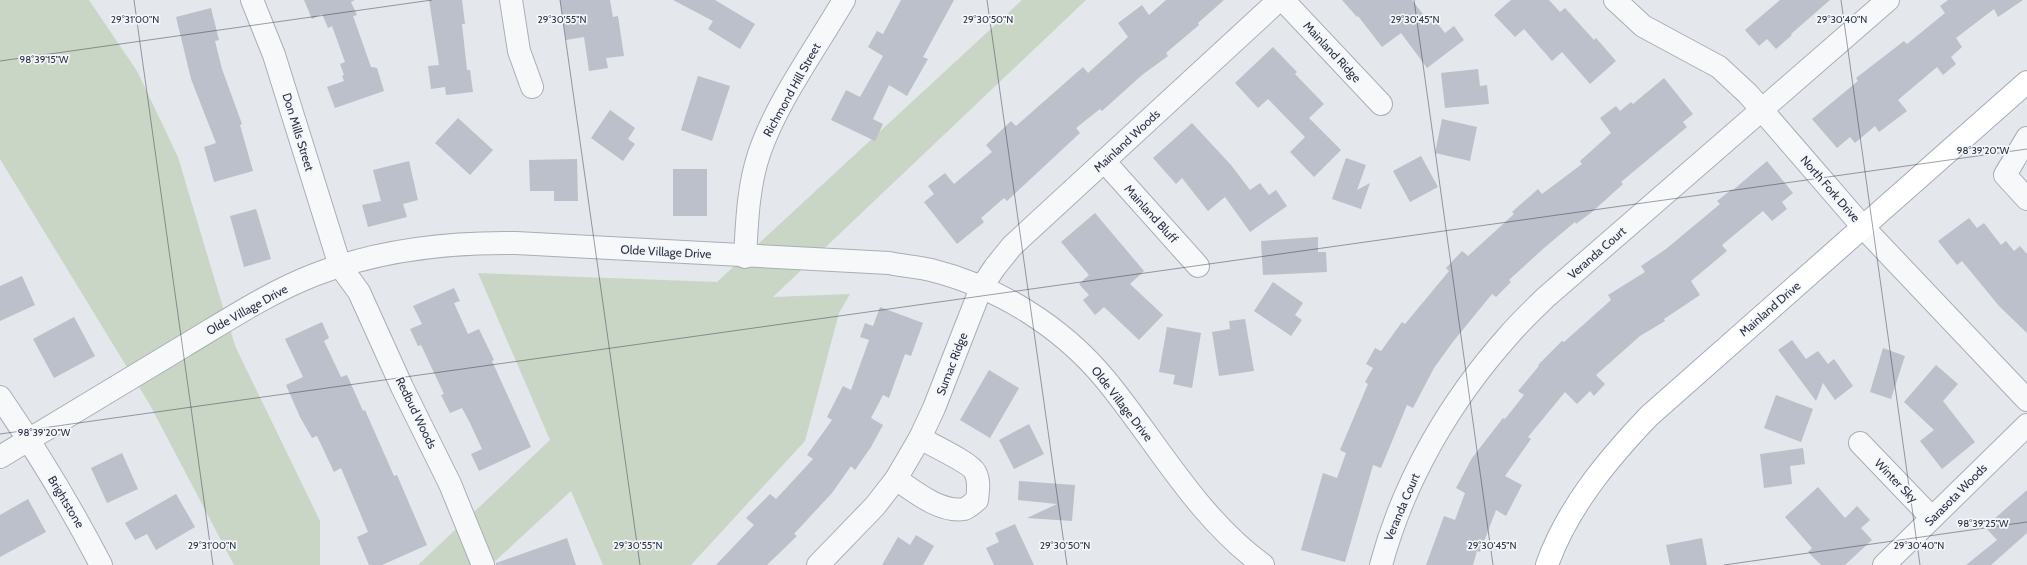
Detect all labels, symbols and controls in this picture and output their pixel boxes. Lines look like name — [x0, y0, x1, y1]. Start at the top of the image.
text: 29°31'00"N — [111, 13, 159, 26]
text: 29°30'55"N — [537, 13, 587, 26]
text: 29°30'50"N — [963, 13, 1013, 26]
text: 29°30'45"N — [1390, 13, 1440, 26]
text: 29°30'40"N — [1817, 13, 1867, 26]
street label: Mainland Ridge — [1300, 18, 1364, 85]
street label: Richmond Hill Street — [760, 40, 824, 139]
text: 98°39'15"W — [20, 53, 69, 66]
street label: Don Mills Street — [279, 91, 317, 173]
street label: Mainland Woods — [1090, 106, 1163, 175]
text: 98°39'20"W — [1957, 144, 2010, 157]
street label: North Fork Drive — [1797, 152, 1863, 225]
street label: Mainland Bluff — [1121, 181, 1182, 246]
street label: Veranda Court — [1565, 223, 1629, 282]
street label: Olde Village Drive — [620, 242, 712, 261]
street label: Mainland Drive — [1736, 278, 1803, 339]
street label: Olde Village Drive — [203, 281, 290, 338]
street label: Sumac Ridge — [933, 330, 970, 397]
street label: Olde Village Drive — [1088, 363, 1156, 444]
street label: Redbud Woods — [393, 375, 440, 451]
text: 98°39'20"W — [18, 426, 71, 439]
street label: Winter Sky — [1872, 455, 1921, 506]
street label: Sarasota Woods — [1921, 460, 1990, 529]
street label: Veranda Court — [1381, 471, 1423, 543]
street label: Brightstone — [45, 473, 88, 531]
text: 98°39'25"W — [1958, 517, 2009, 530]
text: 29°31'00"N — [188, 539, 236, 552]
text: 29°30'55"N — [613, 539, 663, 552]
text: 29°30'50"N — [1040, 539, 1090, 552]
text: 29°30'45"N — [1467, 539, 1517, 552]
text: 29°30'40"N — [1894, 539, 1944, 552]

